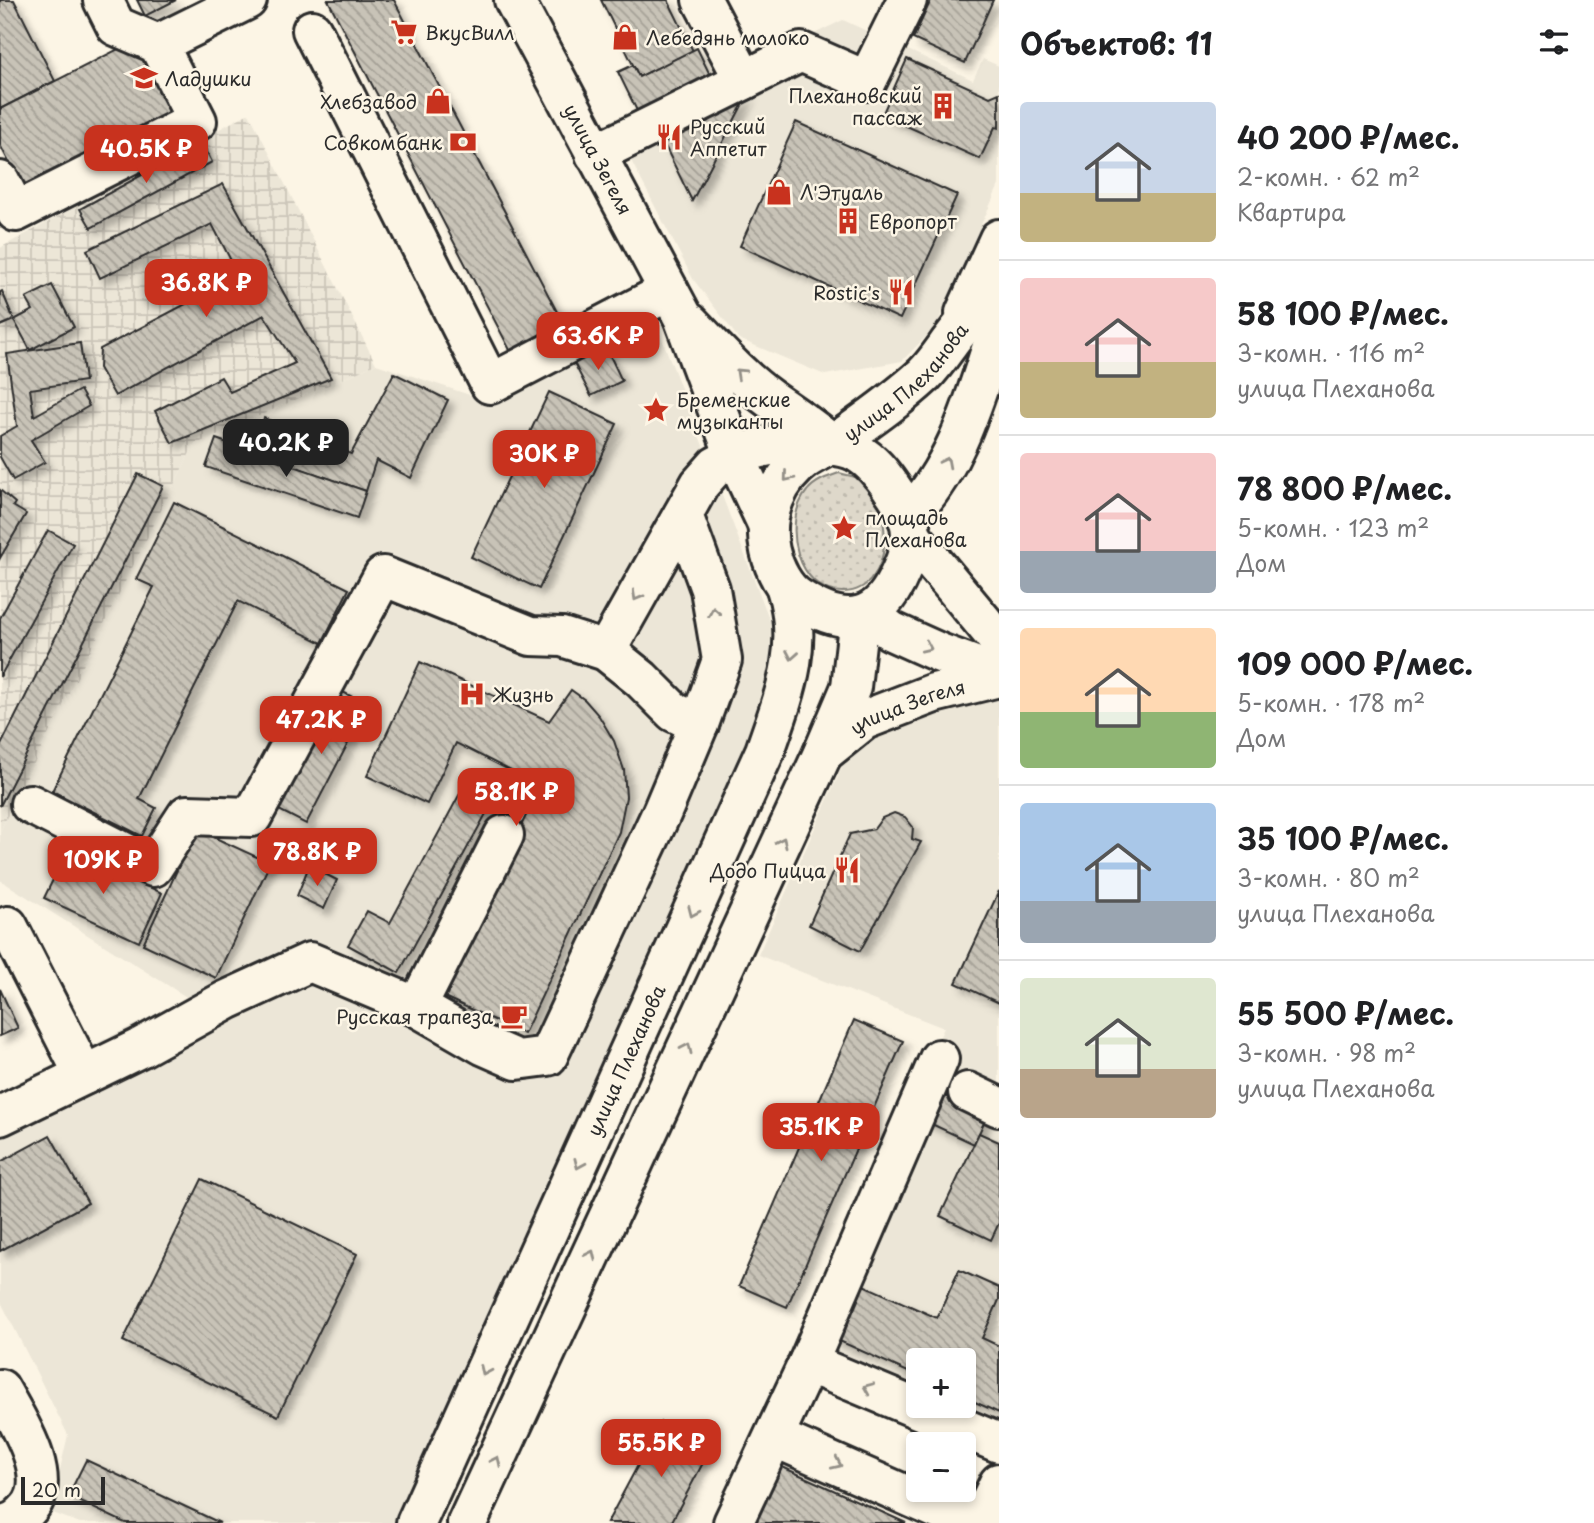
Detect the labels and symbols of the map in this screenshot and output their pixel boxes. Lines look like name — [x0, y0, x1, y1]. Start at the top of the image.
supermarket icon: ВкусВилл — [389, 17, 419, 47]
place label: ВкусВилл — [425, 18, 514, 46]
shop icon: Лебедянь молоко — [610, 22, 640, 52]
place label: Лебедянь молоко — [646, 23, 809, 51]
school or university icon: Ладушки — [129, 63, 159, 93]
place label: Ладушки — [165, 64, 252, 92]
place label: Плехановский пассаж — [788, 81, 923, 131]
shop icon: Хлебзавод — [423, 86, 453, 116]
place label: Хлебзавод — [320, 87, 417, 115]
building icon: Плехановский пассаж — [928, 91, 958, 121]
street label: улица Зегеля — [558, 98, 640, 219]
place label: Русский Аппетит — [690, 112, 767, 162]
restaurant icon: Русский Аппетит — [654, 122, 684, 152]
pin: 40.5K ₽ — [81, 125, 211, 185]
bank icon: Совкомбанк — [448, 127, 478, 157]
place label: Совкомбанк — [323, 128, 443, 156]
shop icon: Л'Этуаль — [764, 177, 794, 207]
place label: Л'Этуаль — [800, 178, 883, 206]
building icon: Европорт — [833, 206, 863, 236]
place label: Европорт — [869, 207, 957, 235]
pin: 36.8K ₽ — [141, 260, 271, 319]
restaurant icon: Rostic's — [886, 277, 916, 307]
place label: Rostic's — [813, 278, 880, 306]
pin: 63.6K ₽ — [533, 312, 663, 372]
street label: улица Плеханова — [837, 316, 974, 447]
one-way arrow — [735, 368, 748, 381]
place label: Бременские музыканты — [677, 385, 791, 435]
place icon: Бременские музыканты — [641, 395, 671, 425]
pin: 40.2K ₽ — [221, 420, 351, 479]
pin: 30K ₽ — [495, 430, 593, 490]
one-way arrow — [938, 457, 952, 469]
one-way arrow — [784, 468, 796, 481]
place label: площадь Плеханова — [865, 503, 967, 553]
place icon: площадь Плеханова — [829, 513, 859, 543]
one-way arrow — [632, 589, 645, 601]
one-way arrow — [707, 606, 722, 618]
one-way arrow — [920, 639, 932, 653]
one-way arrow — [786, 649, 801, 661]
street label: улица Зегеля — [843, 672, 968, 741]
hospital icon: Жизнь — [457, 679, 487, 709]
place label: Жизнь — [492, 680, 554, 708]
pin: 47.2K ₽ — [256, 696, 386, 756]
pin: 58.1K ₽ — [451, 768, 581, 828]
pin: 78.8K ₽ — [252, 828, 382, 888]
pin: 109K ₽ — [46, 836, 160, 896]
one-way arrow — [774, 837, 788, 849]
restaurant icon: Додо Пицца — [832, 855, 862, 885]
place label: Додо Пицца — [709, 856, 826, 884]
one-way arrow — [687, 905, 701, 917]
street label: улица Плеханова — [579, 980, 672, 1140]
cafe icon: Русская трапеза — [499, 1001, 529, 1031]
place label: Русская трапеза — [336, 1002, 493, 1030]
one-way arrow — [679, 1043, 693, 1055]
pin: 35.1K ₽ — [756, 1104, 886, 1163]
one-way arrow — [573, 1156, 587, 1169]
one-way arrow — [583, 1249, 597, 1262]
one-way arrow — [479, 1364, 493, 1376]
one-way arrow — [863, 1382, 876, 1396]
pin: 55.5K ₽ — [596, 1420, 726, 1479]
one-way arrow — [487, 1456, 501, 1468]
one-way arrow — [830, 1456, 842, 1470]
scale bar — [21, 1474, 105, 1506]

